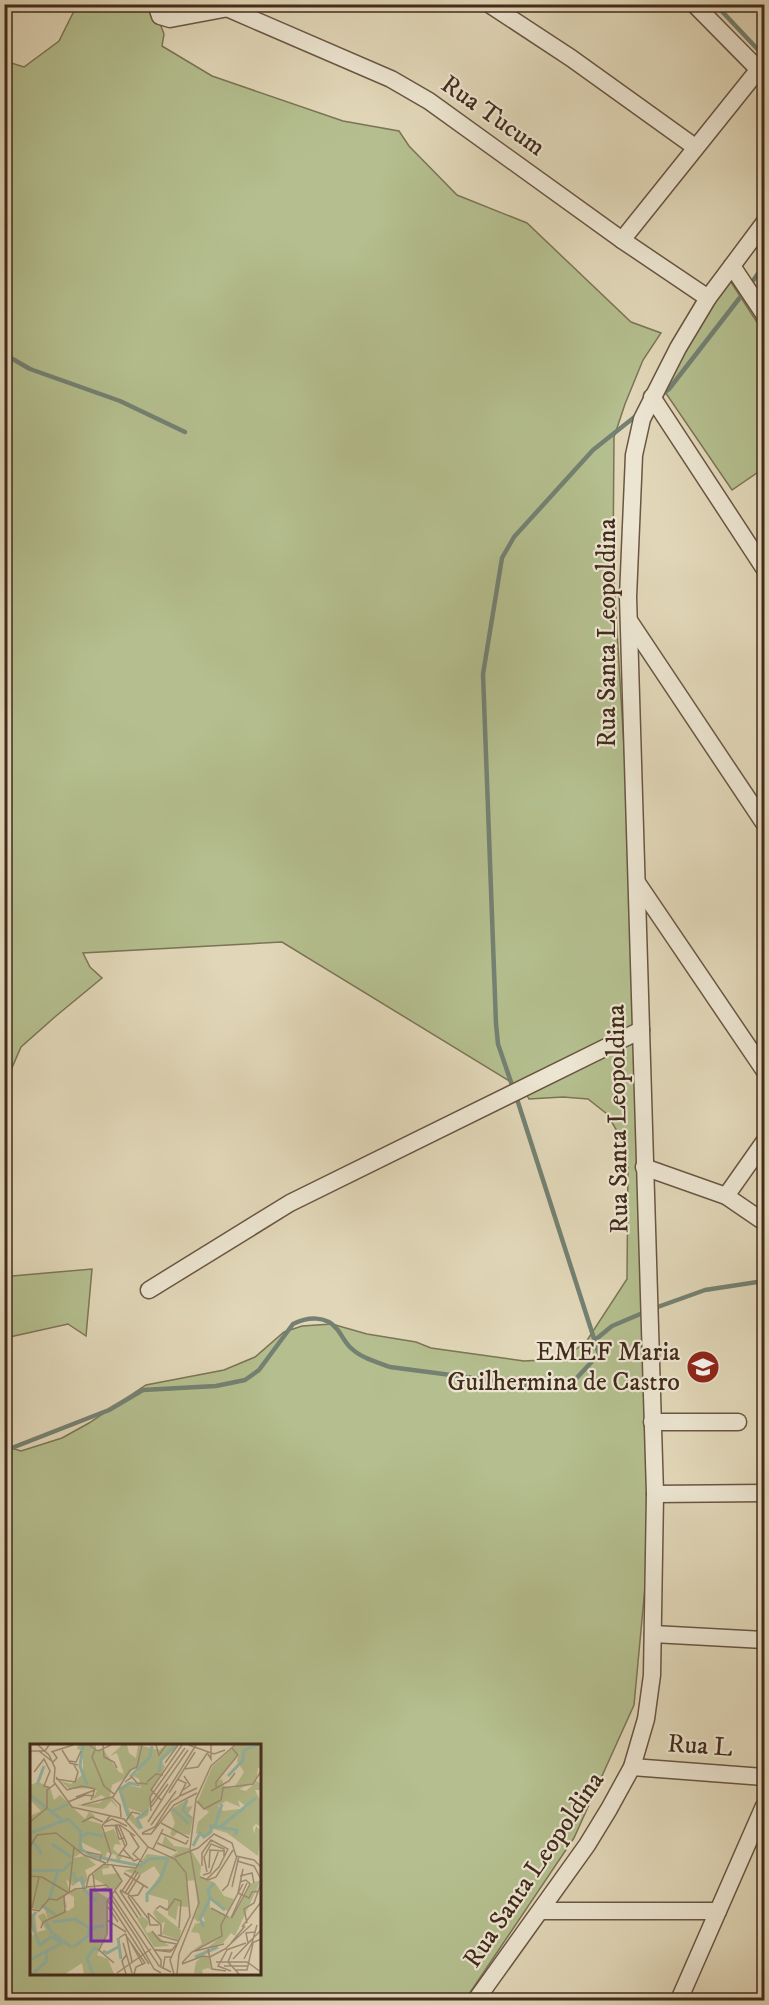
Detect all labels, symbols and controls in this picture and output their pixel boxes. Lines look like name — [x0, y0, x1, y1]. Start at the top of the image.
street label: Rua Tucum — [434, 68, 552, 164]
street label: Rua Santa Leopoldina — [591, 518, 624, 748]
street label: Rua Santa Leopoldina — [600, 1004, 636, 1234]
place label: EMEF Maria Guilhermina de Castro — [447, 1336, 680, 1399]
school or university icon: EMEF Maria Guilhermina de Castro — [685, 1349, 721, 1385]
street label: Rua L — [666, 1727, 734, 1765]
inset map — [30, 1744, 261, 1975]
street label: Rua Santa Leopoldina — [456, 1766, 612, 1974]

